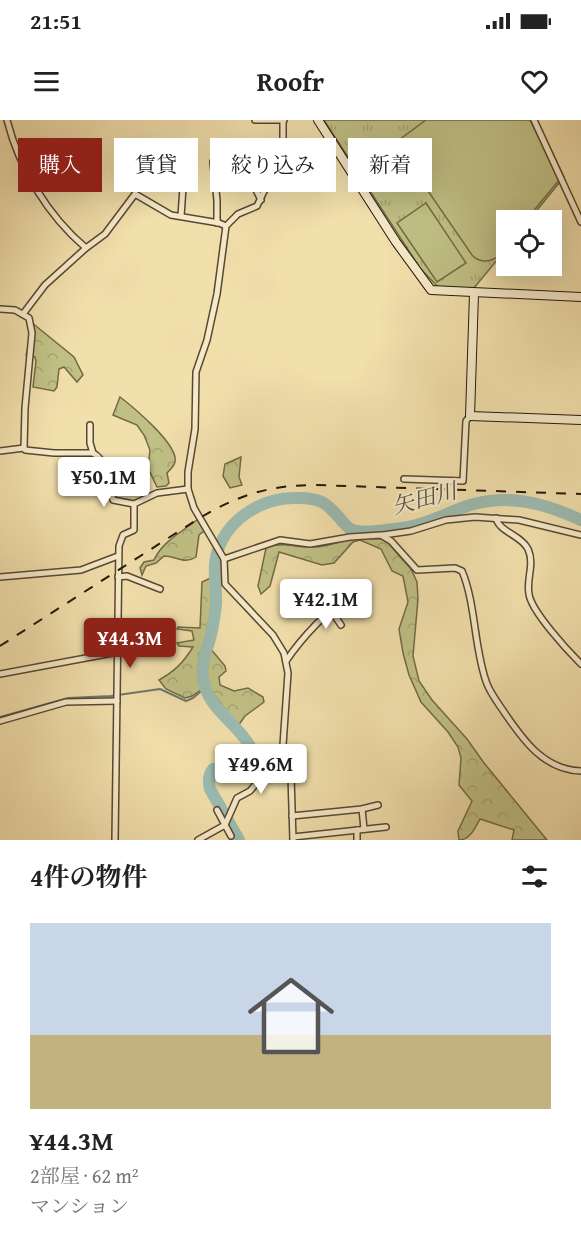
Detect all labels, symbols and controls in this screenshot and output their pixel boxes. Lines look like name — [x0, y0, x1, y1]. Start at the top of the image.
text: 21:51 — [30, 5, 82, 37]
text: Roofr — [257, 61, 324, 101]
icon: menu — [30, 65, 63, 98]
icon: heart — [518, 65, 551, 98]
chip: 購入 — [18, 138, 102, 192]
chip: 賃貸 — [114, 138, 198, 192]
chip: 絞り込み — [210, 138, 336, 192]
chip: 新着 — [348, 138, 432, 192]
map controls — [496, 210, 562, 276]
button: locate — [496, 210, 562, 276]
pin: ¥50.1M — [55, 457, 153, 508]
text: ¥50.1M — [72, 462, 136, 491]
water label: 矢田川 — [388, 473, 462, 522]
pin: ¥42.1M — [277, 579, 375, 630]
text: ¥42.1M — [294, 584, 358, 613]
pin: ¥44.3M — [81, 618, 179, 669]
text: ¥44.3M — [98, 623, 162, 652]
pin: ¥49.6M — [212, 744, 310, 795]
text: ¥49.6M — [229, 749, 293, 778]
text: 4件の物件 — [30, 857, 147, 896]
icon: filters — [518, 860, 551, 893]
icon: home — [237, 962, 345, 1070]
text: ¥44.3M — [30, 1121, 114, 1160]
text: 2部屋 · 62 m² — [30, 1161, 139, 1190]
text: マンション — [30, 1191, 129, 1220]

